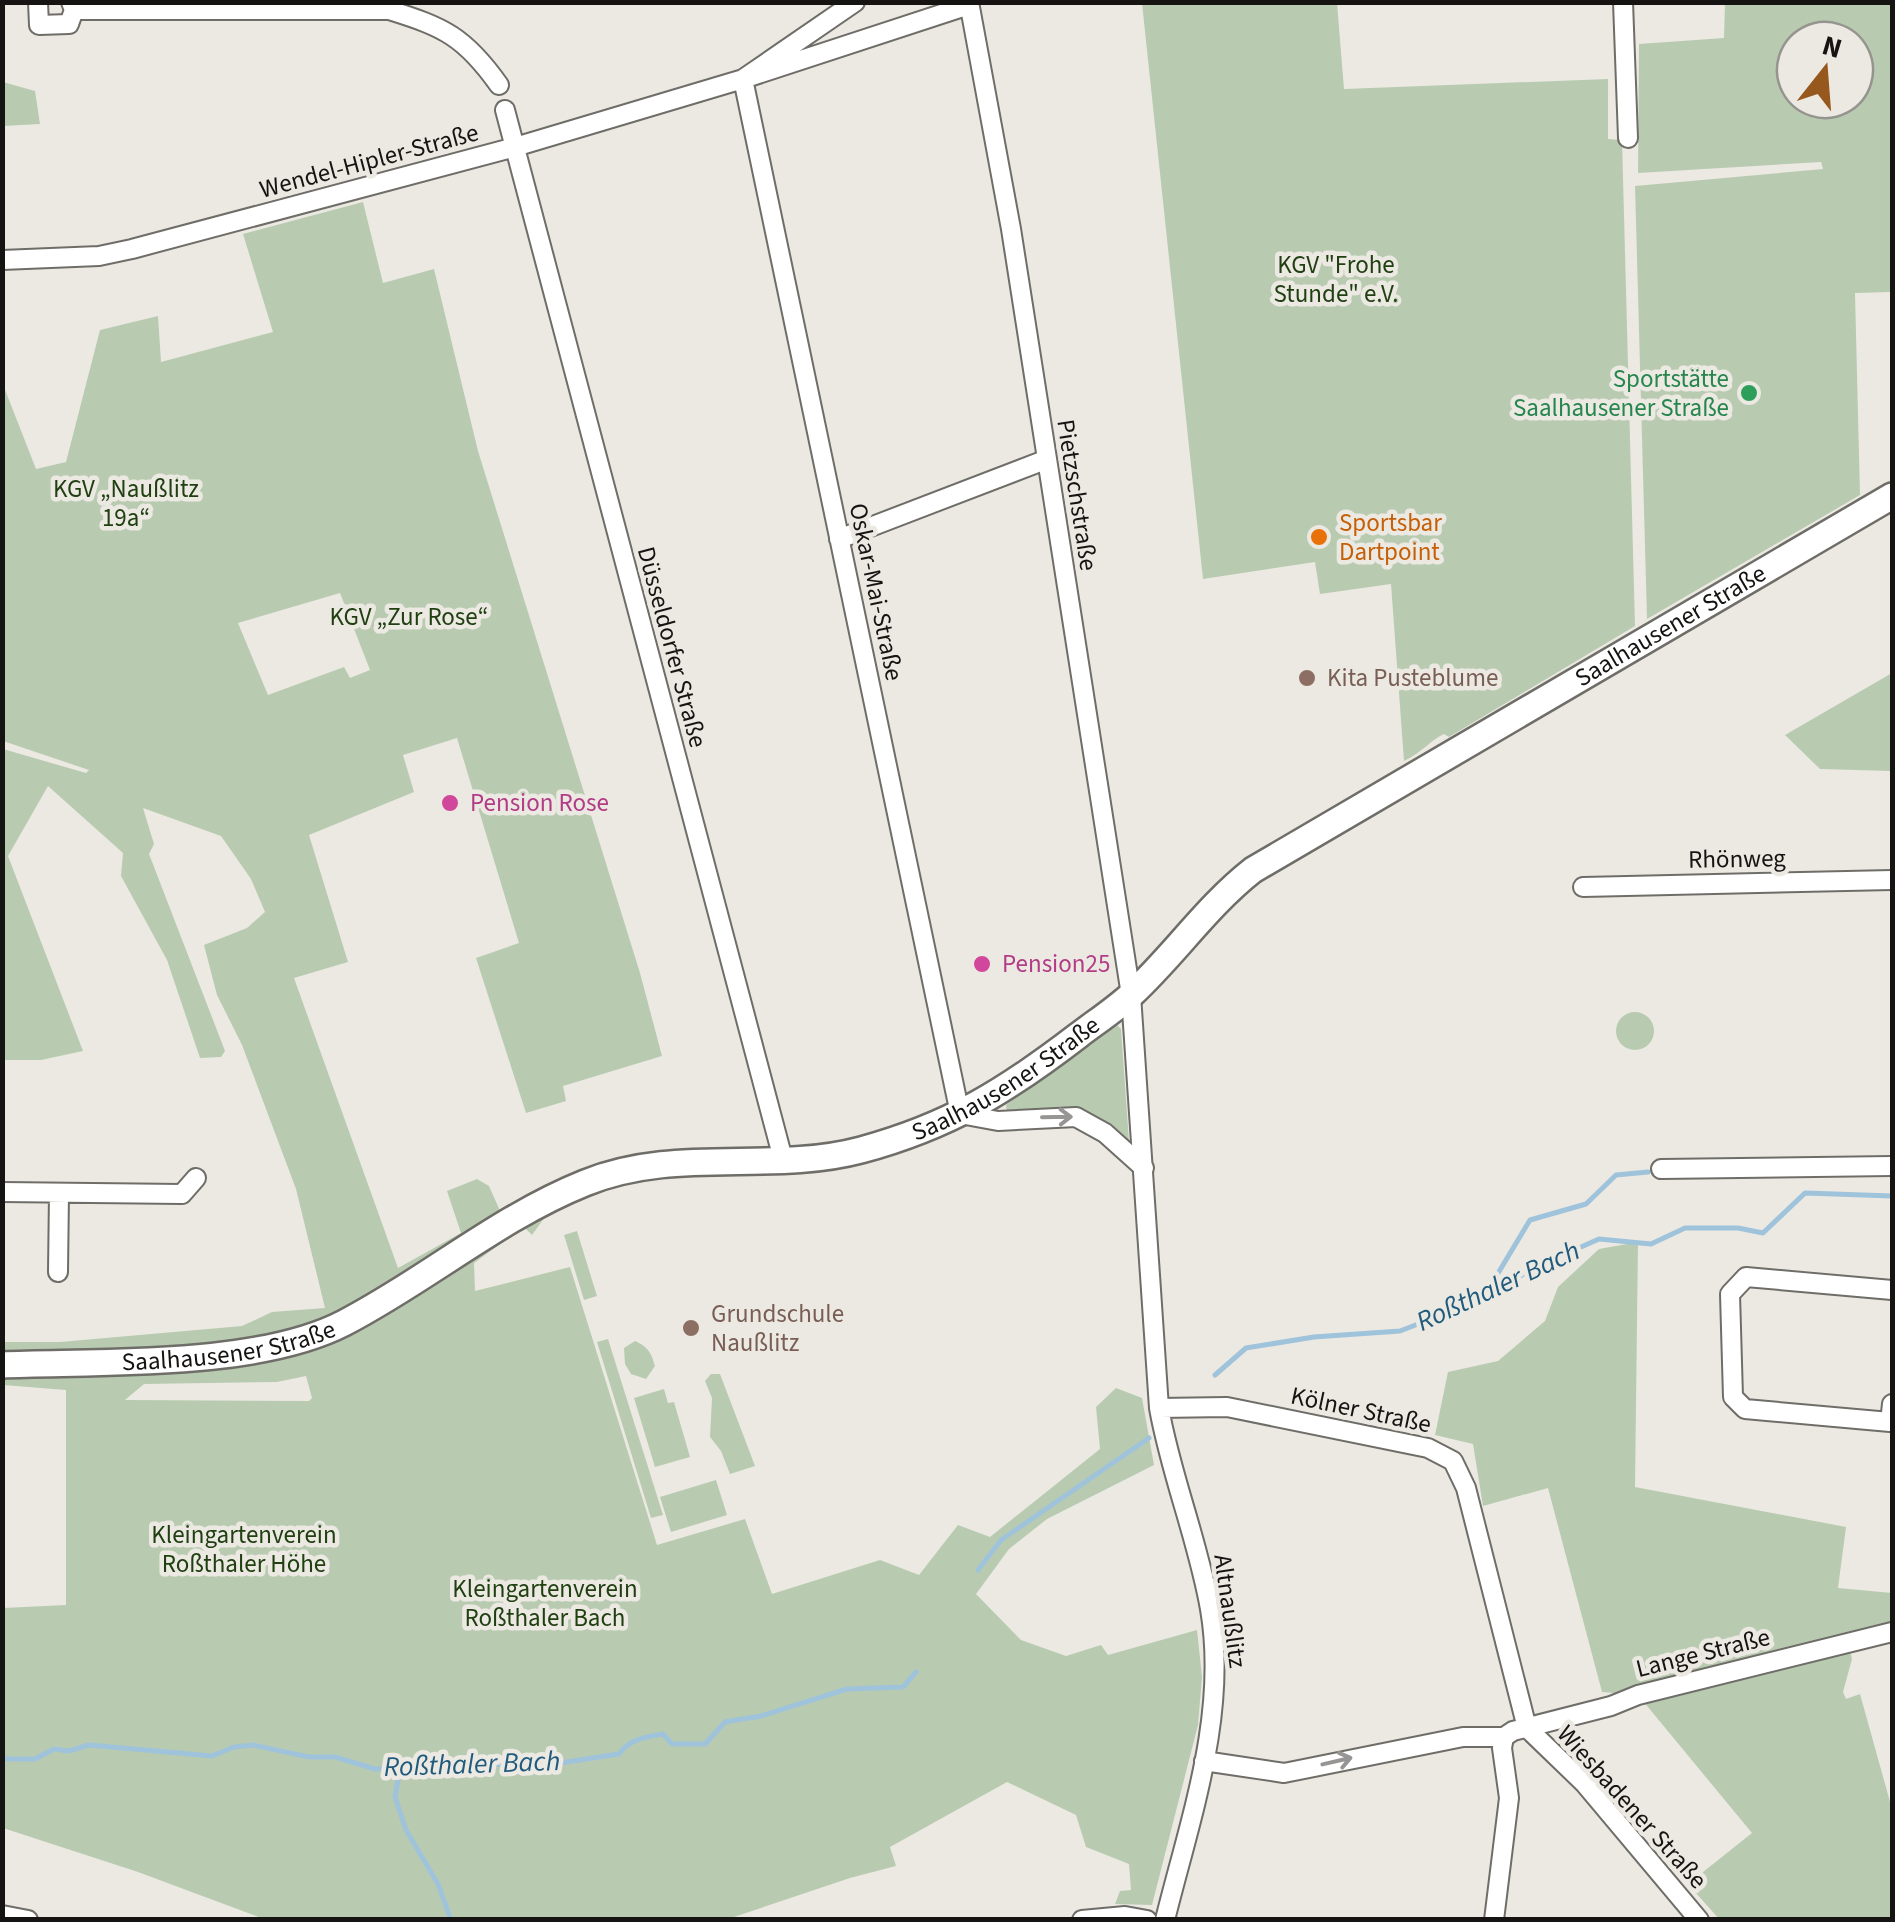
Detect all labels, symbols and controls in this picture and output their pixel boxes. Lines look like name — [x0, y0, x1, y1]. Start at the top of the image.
north arrow — [1775, 20, 1875, 120]
text: N — [1817, 25, 1847, 69]
street label: Wendel-Hipler-Straße — [255, 114, 483, 208]
park label: KGV "Frohe Stunde" e.V. — [1274, 247, 1398, 312]
place label: Sportstätte Saalhausener Straße — [1513, 361, 1729, 426]
marker: Sportstätte Saalhausener Straße — [1738, 382, 1760, 404]
street label: Pietzschstraße — [1047, 417, 1107, 573]
park label: KGV „Naußlitz 19a“ — [53, 471, 199, 536]
street label: Oskar-Mai-Straße — [840, 500, 912, 684]
place label: Sportsbar Dartpoint — [1339, 505, 1442, 570]
marker: Sportsbar Dartpoint — [1308, 526, 1330, 548]
street label: Düsseldorfer Straße — [628, 543, 716, 751]
street label: Saalhausener Straße — [1568, 556, 1773, 696]
park label: KGV „Zur Rose“ — [330, 599, 488, 635]
place label: Kita Pusteblume — [1327, 660, 1498, 696]
marker: Kita Pusteblume — [1296, 667, 1318, 689]
place label: Pension Rose — [470, 785, 609, 821]
marker: Pension Rose — [439, 792, 461, 814]
street label: Rhönweg — [1688, 840, 1787, 878]
place label: Pension25 — [1002, 946, 1110, 982]
marker: Pension25 — [971, 953, 993, 975]
street label: Saalhausener Straße — [906, 1007, 1107, 1150]
one-way arrow — [1040, 1108, 1072, 1126]
water label: Roßthaler Bach — [1409, 1231, 1587, 1341]
place label: Grundschule Naußlitz — [711, 1296, 844, 1361]
street label: Saalhausener Straße — [121, 1311, 341, 1380]
marker: Grundschule Naußlitz — [680, 1317, 702, 1339]
street label: Kölner Straße — [1287, 1378, 1435, 1442]
park label: Kleingartenverein Roßthaler Höhe — [151, 1517, 337, 1582]
street label: Altnaußlitz — [1204, 1552, 1256, 1670]
park label: Kleingartenverein Roßthaler Bach — [452, 1571, 638, 1636]
street label: Lange Straße — [1632, 1619, 1774, 1687]
street label: Wiesbadener Straße — [1549, 1717, 1715, 1897]
water label: Roßthaler Bach — [383, 1741, 561, 1787]
one-way arrow — [1321, 1751, 1353, 1770]

